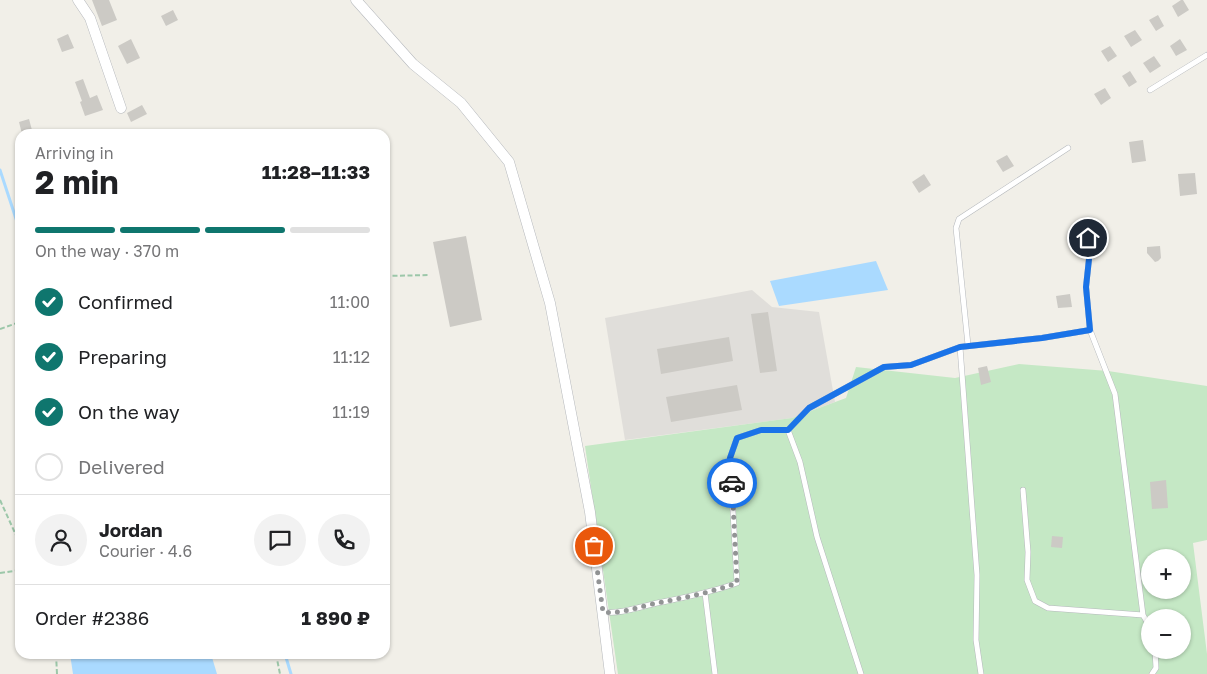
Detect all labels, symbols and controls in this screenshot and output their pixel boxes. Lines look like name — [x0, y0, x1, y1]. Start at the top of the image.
text: Arriving in — [35, 143, 114, 163]
text: 11:28–11:33 — [262, 160, 370, 183]
text: 2 min — [35, 163, 119, 201]
pin — [1067, 217, 1109, 259]
icon: home — [1074, 224, 1102, 252]
text: On the way · 370 m — [35, 241, 179, 261]
icon: check — [35, 288, 63, 316]
text: Confirmed — [78, 290, 173, 313]
text: 11:00 — [330, 292, 370, 312]
icon: check — [35, 343, 63, 371]
text: Preparing — [78, 345, 167, 368]
text: 11:12 — [333, 347, 370, 367]
icon: check — [35, 398, 63, 426]
text: On the way — [78, 400, 180, 423]
text: 11:19 — [332, 402, 370, 422]
text: Delivered — [78, 455, 165, 478]
courier — [707, 458, 757, 508]
icon: car — [718, 469, 746, 497]
button: person — [35, 514, 87, 566]
button: chat — [254, 514, 306, 566]
button: phone — [318, 514, 370, 566]
text: Jordan — [99, 518, 163, 541]
pin — [573, 525, 615, 567]
icon: bag — [580, 532, 608, 560]
text: Courier · 4.6 — [99, 541, 192, 561]
map controls — [1141, 549, 1191, 659]
button: + — [1141, 549, 1191, 599]
text: Order #2386 — [35, 606, 149, 629]
text: 1 890 ₽ — [301, 606, 370, 629]
button: − — [1141, 609, 1191, 659]

